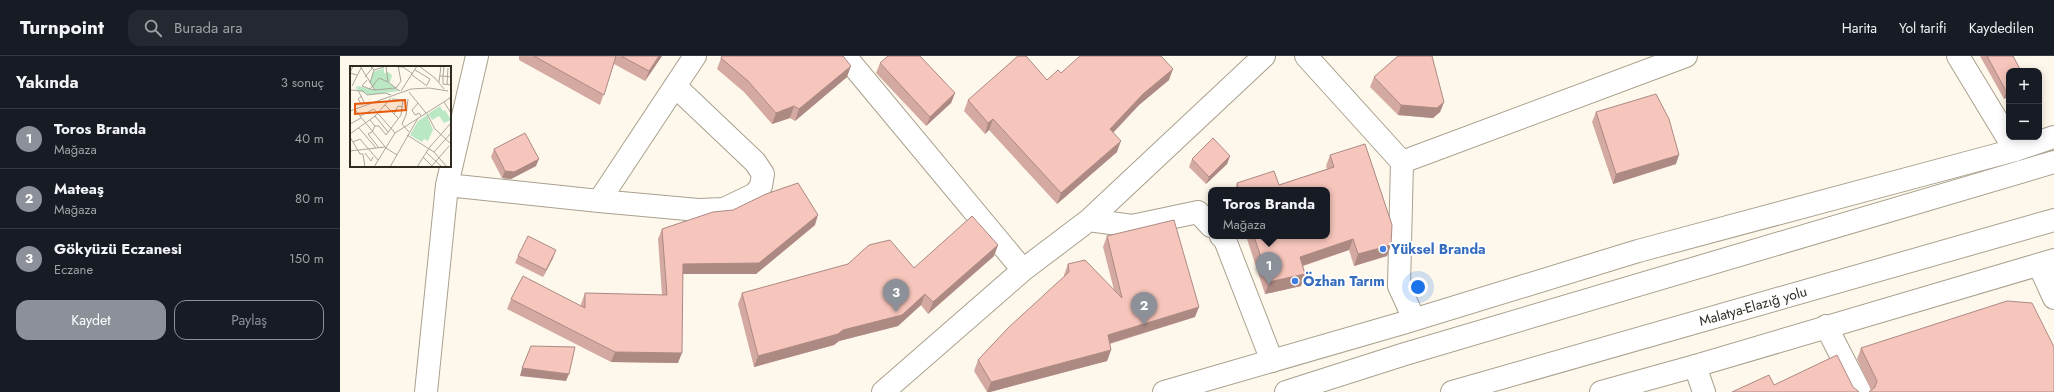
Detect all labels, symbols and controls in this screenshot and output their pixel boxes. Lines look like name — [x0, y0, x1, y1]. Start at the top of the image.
search box — [128, 10, 408, 46]
text: Turnpoint — [20, 14, 104, 41]
icon: search — [142, 17, 164, 39]
text: Burada ara — [174, 17, 242, 39]
text: Harita — [1842, 18, 1877, 38]
text: Yol tarifi — [1899, 18, 1947, 38]
text: Kaydedilen — [1969, 18, 2034, 38]
inset map — [350, 66, 451, 167]
map controls — [2006, 68, 2042, 140]
button: + — [2006, 68, 2042, 104]
text: Yakında — [16, 70, 79, 94]
text: 3 sonuç — [281, 73, 324, 92]
button: − — [2006, 104, 2042, 140]
text: Toros Branda — [54, 118, 146, 140]
text: 1 — [26, 129, 32, 148]
text: 40 m — [295, 129, 324, 148]
text: Mağaza — [54, 140, 97, 159]
text: Mateaş — [54, 178, 104, 200]
popup — [1208, 187, 1330, 239]
text: 2 — [25, 189, 33, 208]
text: 80 m — [295, 189, 324, 208]
text: Toros Branda — [1223, 193, 1315, 215]
text: Mağaza — [54, 200, 97, 219]
text: Mağaza — [1223, 215, 1266, 234]
text: Gökyüzü Eczanesi — [54, 238, 182, 260]
place label: Yüksel Branda — [1390, 239, 1486, 259]
marker: Yüksel Branda — [1378, 244, 1388, 254]
text: 3 — [25, 249, 33, 268]
text: 150 m — [289, 249, 324, 268]
pin: 1 — [1256, 252, 1282, 285]
text: Eczane — [54, 260, 93, 279]
place label: Özhan Tarım — [1303, 271, 1385, 291]
marker: Özhan Tarım — [1290, 276, 1300, 286]
your location — [1408, 277, 1428, 297]
pin: 3 — [883, 279, 909, 312]
street label: Malatya-Elazığ yolu — [1697, 281, 1809, 331]
pin: 2 — [1131, 292, 1157, 325]
button: Kaydet — [16, 300, 166, 340]
button: Paylaş — [174, 300, 324, 340]

